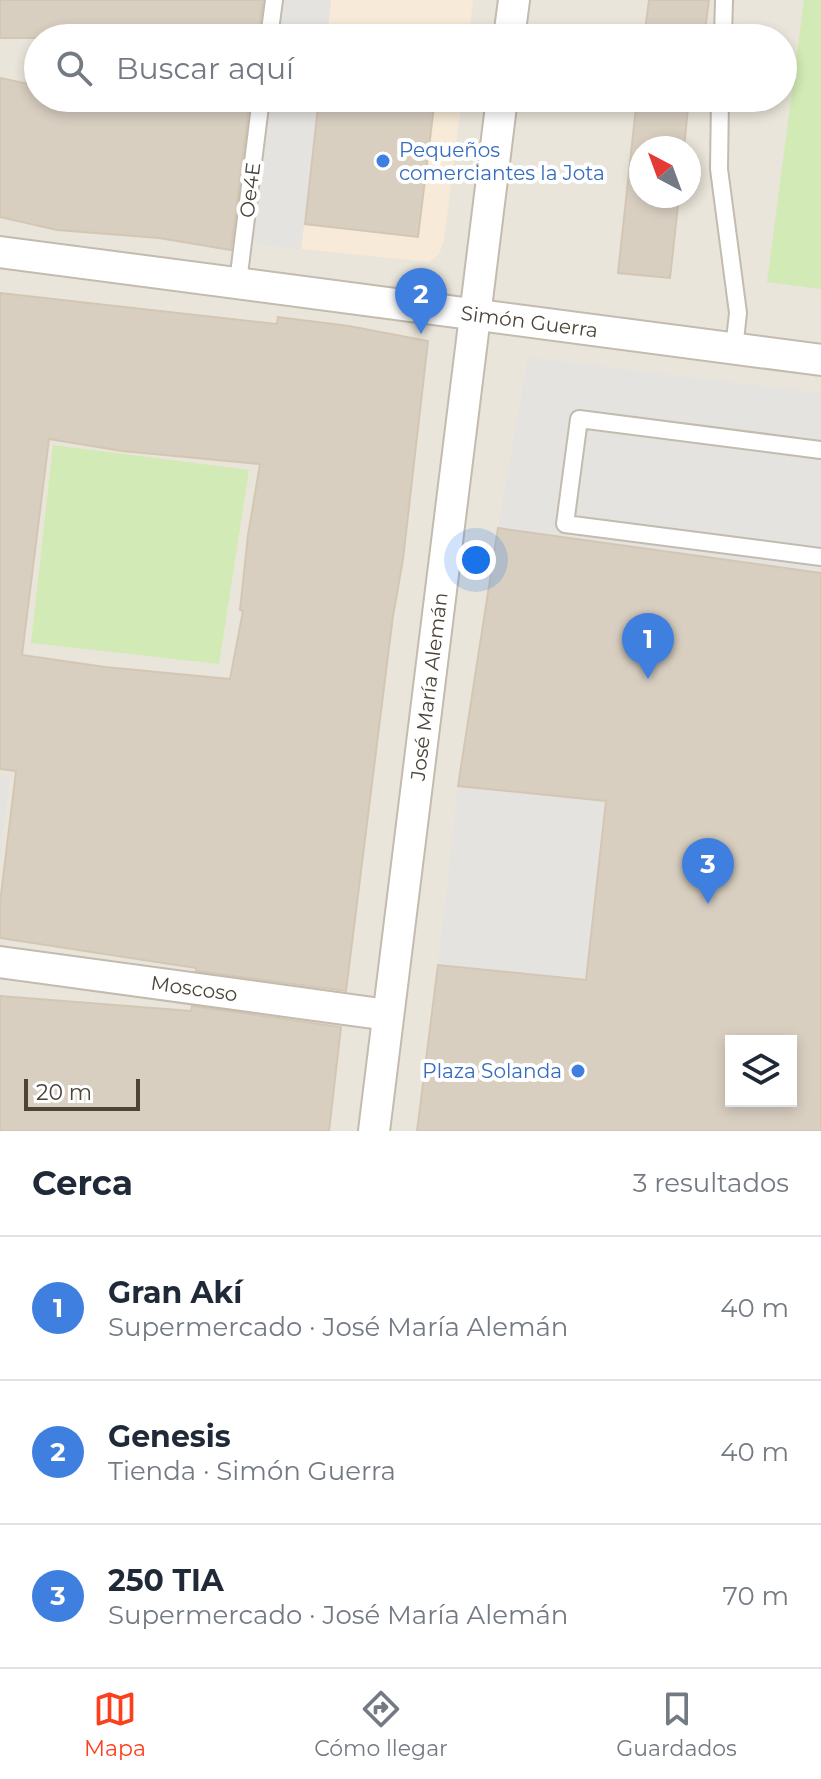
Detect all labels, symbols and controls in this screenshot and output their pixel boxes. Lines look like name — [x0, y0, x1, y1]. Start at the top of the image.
search box — [24, 24, 797, 112]
icon: search — [52, 46, 96, 90]
text: Buscar aquí — [116, 50, 294, 87]
north arrow — [629, 136, 701, 208]
place label: Pequeños comerciantes la Jota — [399, 138, 605, 185]
marker: Pequeños comerciantes la Jota — [374, 152, 392, 170]
street label: Oe4E — [235, 161, 265, 219]
pin: 2 — [395, 268, 447, 334]
street label: Simón Guerra — [459, 301, 600, 343]
your location — [456, 540, 496, 580]
street label: José María Alemán — [405, 591, 453, 783]
pin: 1 — [622, 613, 674, 679]
pin: 3 — [682, 838, 734, 904]
street label: Moscoso — [149, 971, 239, 1006]
map controls — [725, 1035, 797, 1107]
button: layers — [725, 1035, 797, 1107]
place label: Plaza Solanda — [422, 1059, 562, 1083]
marker: Plaza Solanda — [569, 1062, 587, 1080]
scale bar — [24, 1075, 140, 1111]
text: 20 m — [36, 1079, 92, 1106]
text: Cerca — [32, 1162, 133, 1204]
text: 3 resultados — [633, 1167, 789, 1199]
text: Gran Akí — [108, 1274, 242, 1311]
text: 1 — [53, 1292, 63, 1324]
text: 40 m — [720, 1292, 789, 1324]
text: Supermercado · José María Alemán — [108, 1311, 568, 1343]
text: Genesis — [108, 1418, 231, 1455]
text: 2 — [50, 1436, 66, 1468]
text: 40 m — [720, 1436, 789, 1468]
text: Tienda · Simón Guerra — [108, 1455, 396, 1487]
text: 250 TIA — [108, 1562, 224, 1599]
text: 3 — [50, 1580, 66, 1612]
text: 70 m — [723, 1580, 789, 1612]
text: Supermercado · José María Alemán — [108, 1599, 568, 1631]
tab: Mapa — [84, 1687, 146, 1762]
tab: Cómo llegar — [314, 1687, 448, 1762]
tab: Guardados — [616, 1687, 737, 1762]

